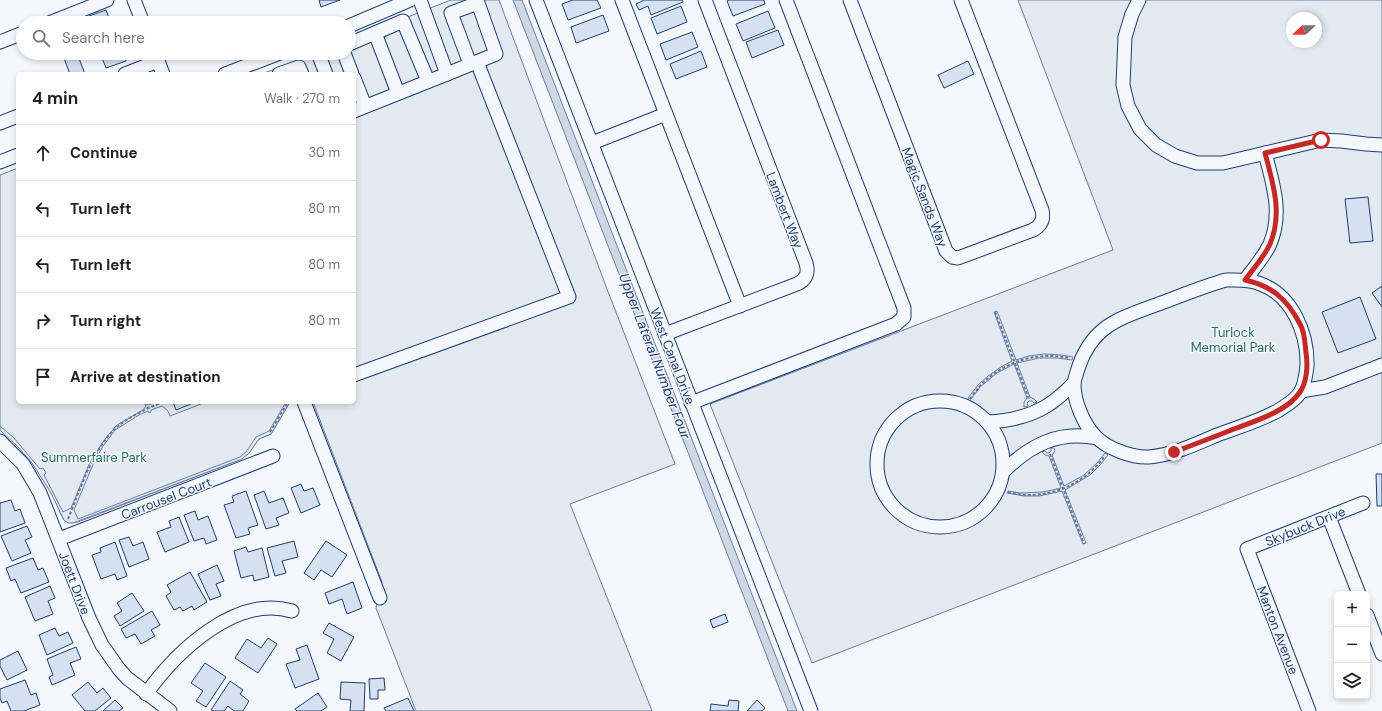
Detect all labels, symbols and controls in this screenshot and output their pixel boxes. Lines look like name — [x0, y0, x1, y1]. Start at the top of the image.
north arrow — [1286, 12, 1322, 48]
search box — [16, 16, 356, 60]
icon: search — [30, 27, 52, 49]
text: Search here — [62, 28, 145, 48]
text: 4 min — [32, 87, 78, 109]
text: Walk · 270 m — [264, 90, 340, 107]
route start — [1312, 131, 1330, 149]
icon: ahead — [32, 142, 54, 164]
text: Continue — [70, 143, 138, 163]
text: 30 m — [308, 144, 340, 161]
street label: Magic Sands Way — [898, 145, 951, 249]
street label: Lambert Way — [762, 170, 807, 251]
icon: left — [32, 198, 54, 220]
text: Turn left — [70, 199, 131, 219]
text: 80 m — [308, 200, 340, 217]
icon: left — [32, 254, 54, 276]
text: Turn left — [70, 255, 131, 275]
text: 80 m — [308, 256, 340, 273]
water label: Upper Lateral Number Four — [615, 270, 695, 442]
street label: West Canal Drive — [646, 305, 699, 407]
icon: right — [32, 310, 54, 332]
text: Turn right — [70, 311, 141, 331]
text: 80 m — [308, 312, 340, 329]
park label: Turlock Memorial Park — [1191, 324, 1276, 356]
icon: arrive — [32, 366, 54, 388]
text: Arrive at destination — [70, 367, 221, 387]
route end — [1165, 443, 1183, 461]
park label: Summerfaire Park — [41, 449, 147, 466]
street label: Carrousel Court — [119, 473, 214, 524]
street label: Skybuck Drive — [1263, 503, 1348, 550]
street label: Joett Drive — [55, 549, 94, 617]
street label: Manton Avenue — [1253, 584, 1302, 677]
map controls — [1334, 591, 1370, 699]
button: + — [1334, 591, 1370, 627]
button: − — [1334, 627, 1370, 663]
button: layers — [1334, 663, 1370, 699]

